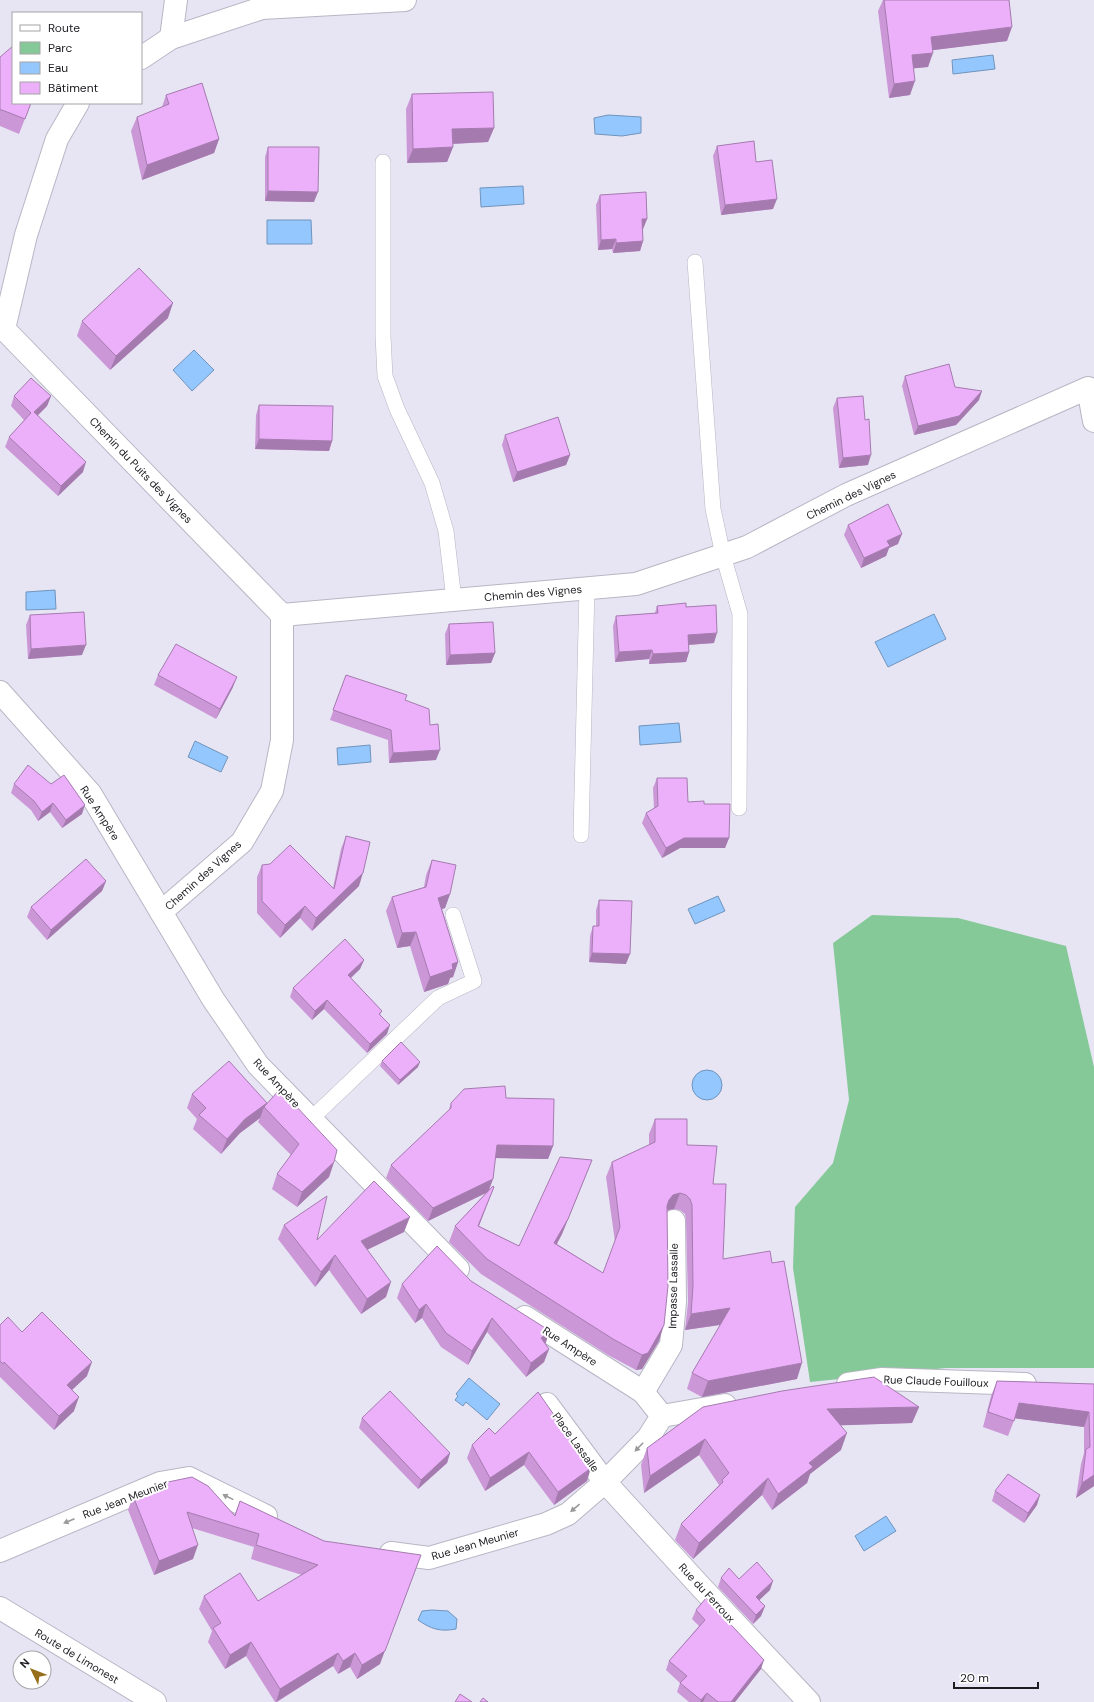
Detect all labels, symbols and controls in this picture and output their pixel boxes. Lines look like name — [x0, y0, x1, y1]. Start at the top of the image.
legend — [12, 12, 142, 104]
text: Route — [48, 20, 80, 36]
text: Parc — [48, 40, 72, 56]
text: Eau — [48, 60, 68, 76]
text: Bâtiment — [48, 80, 99, 96]
street label: Chemin du Puits des Vignes — [87, 414, 195, 526]
street label: Chemin des Vignes — [804, 467, 898, 523]
street label: Chemin des Vignes — [484, 582, 582, 604]
street label: Rue Ampère — [77, 783, 123, 843]
street label: Chemin des Vignes — [162, 837, 244, 913]
street label: Rue Ampère — [251, 1055, 303, 1111]
street label: Impasse Lassalle — [665, 1243, 681, 1329]
street label: Rue Ampère — [540, 1323, 600, 1369]
street label: Rue Claude Fouilloux — [883, 1372, 989, 1390]
street label: Place Lassalle — [550, 1409, 602, 1475]
one-way arrow — [634, 1442, 643, 1453]
street label: Rue Jean Meunier — [80, 1476, 170, 1522]
one-way arrow — [223, 1494, 234, 1500]
one-way arrow — [570, 1503, 581, 1512]
one-way arrow — [63, 1518, 75, 1524]
street label: Rue Jean Meunier — [430, 1525, 520, 1563]
street label: Rue du Ferroux — [676, 1560, 738, 1626]
street label: Route de Limonest — [33, 1625, 121, 1687]
north arrow — [12, 1650, 52, 1690]
text: N — [17, 1655, 33, 1671]
scale bar — [954, 1664, 1038, 1690]
text: 20 m — [960, 1670, 989, 1686]

